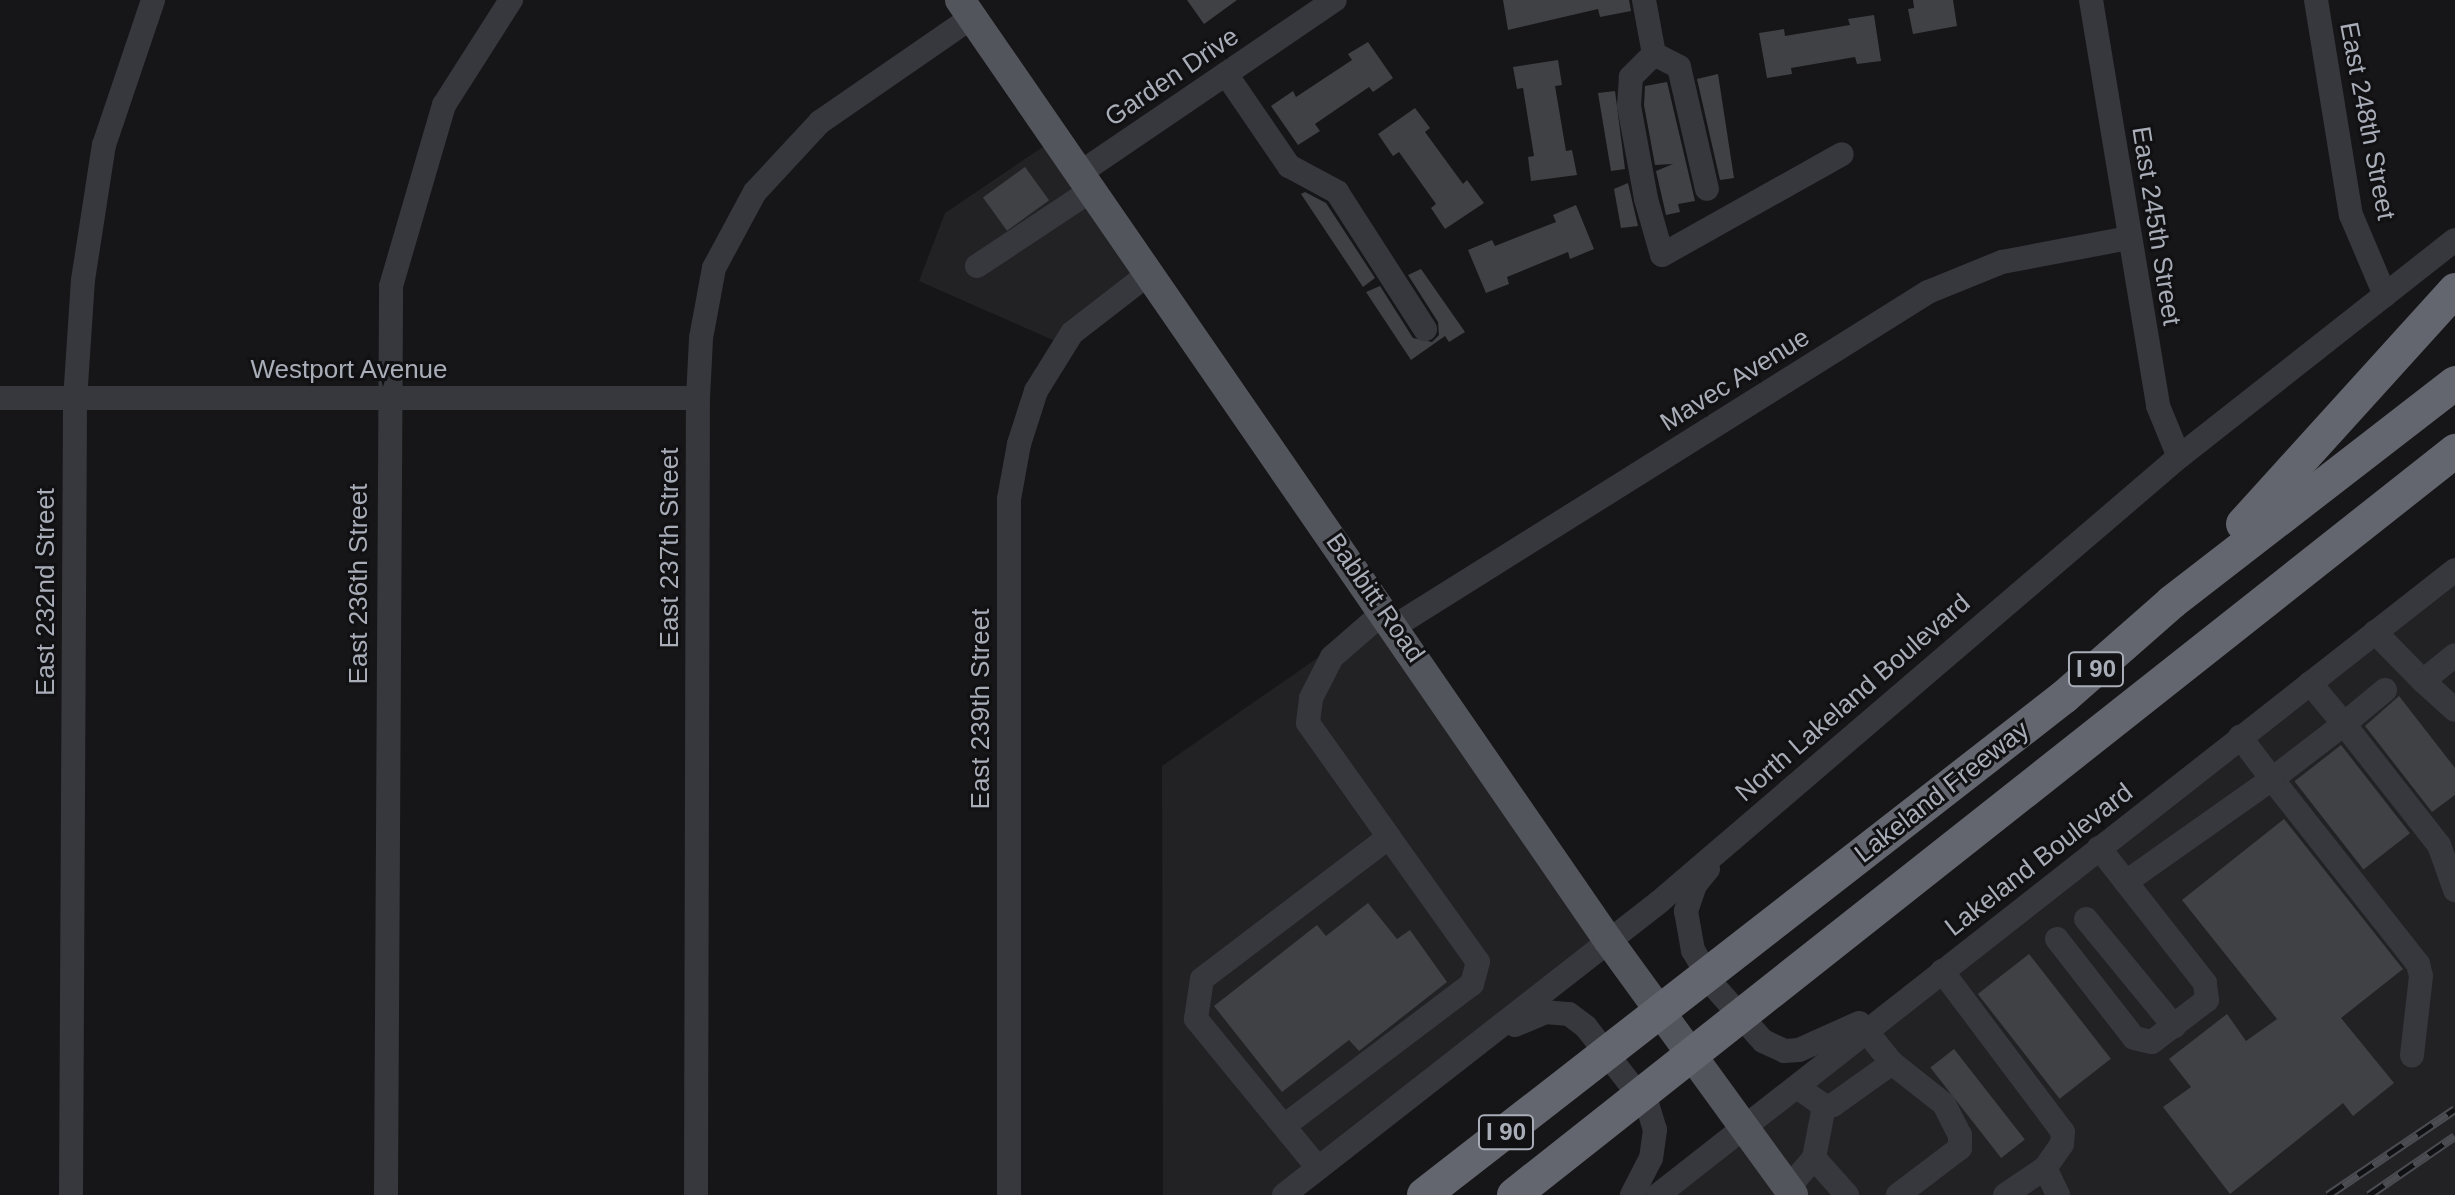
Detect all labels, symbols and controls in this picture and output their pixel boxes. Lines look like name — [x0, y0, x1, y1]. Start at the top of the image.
street label: East 248th Street — [2333, 19, 2401, 223]
street label: Garden Drive — [1099, 21, 1245, 133]
street label: East 245th Street — [2125, 124, 2187, 328]
street label: Mavec Avenue — [1654, 321, 1816, 439]
street label: Westport Avenue — [250, 354, 448, 386]
street label: East 237th Street — [654, 448, 686, 648]
street label: East 236th Street — [343, 484, 375, 684]
street label: East 232nd Street — [30, 488, 62, 696]
street label: Babbitt Road — [1319, 527, 1431, 669]
street label: North Lakeland Boulevard — [1729, 588, 1977, 808]
street label: East 239th Street — [965, 609, 997, 809]
road number: I 90 — [2066, 649, 2126, 689]
street label: Lakeland Freeway — [1849, 714, 2035, 870]
street label: Lakeland Boulevard — [1939, 777, 2139, 943]
road number: I 90 — [1476, 1112, 1536, 1152]

